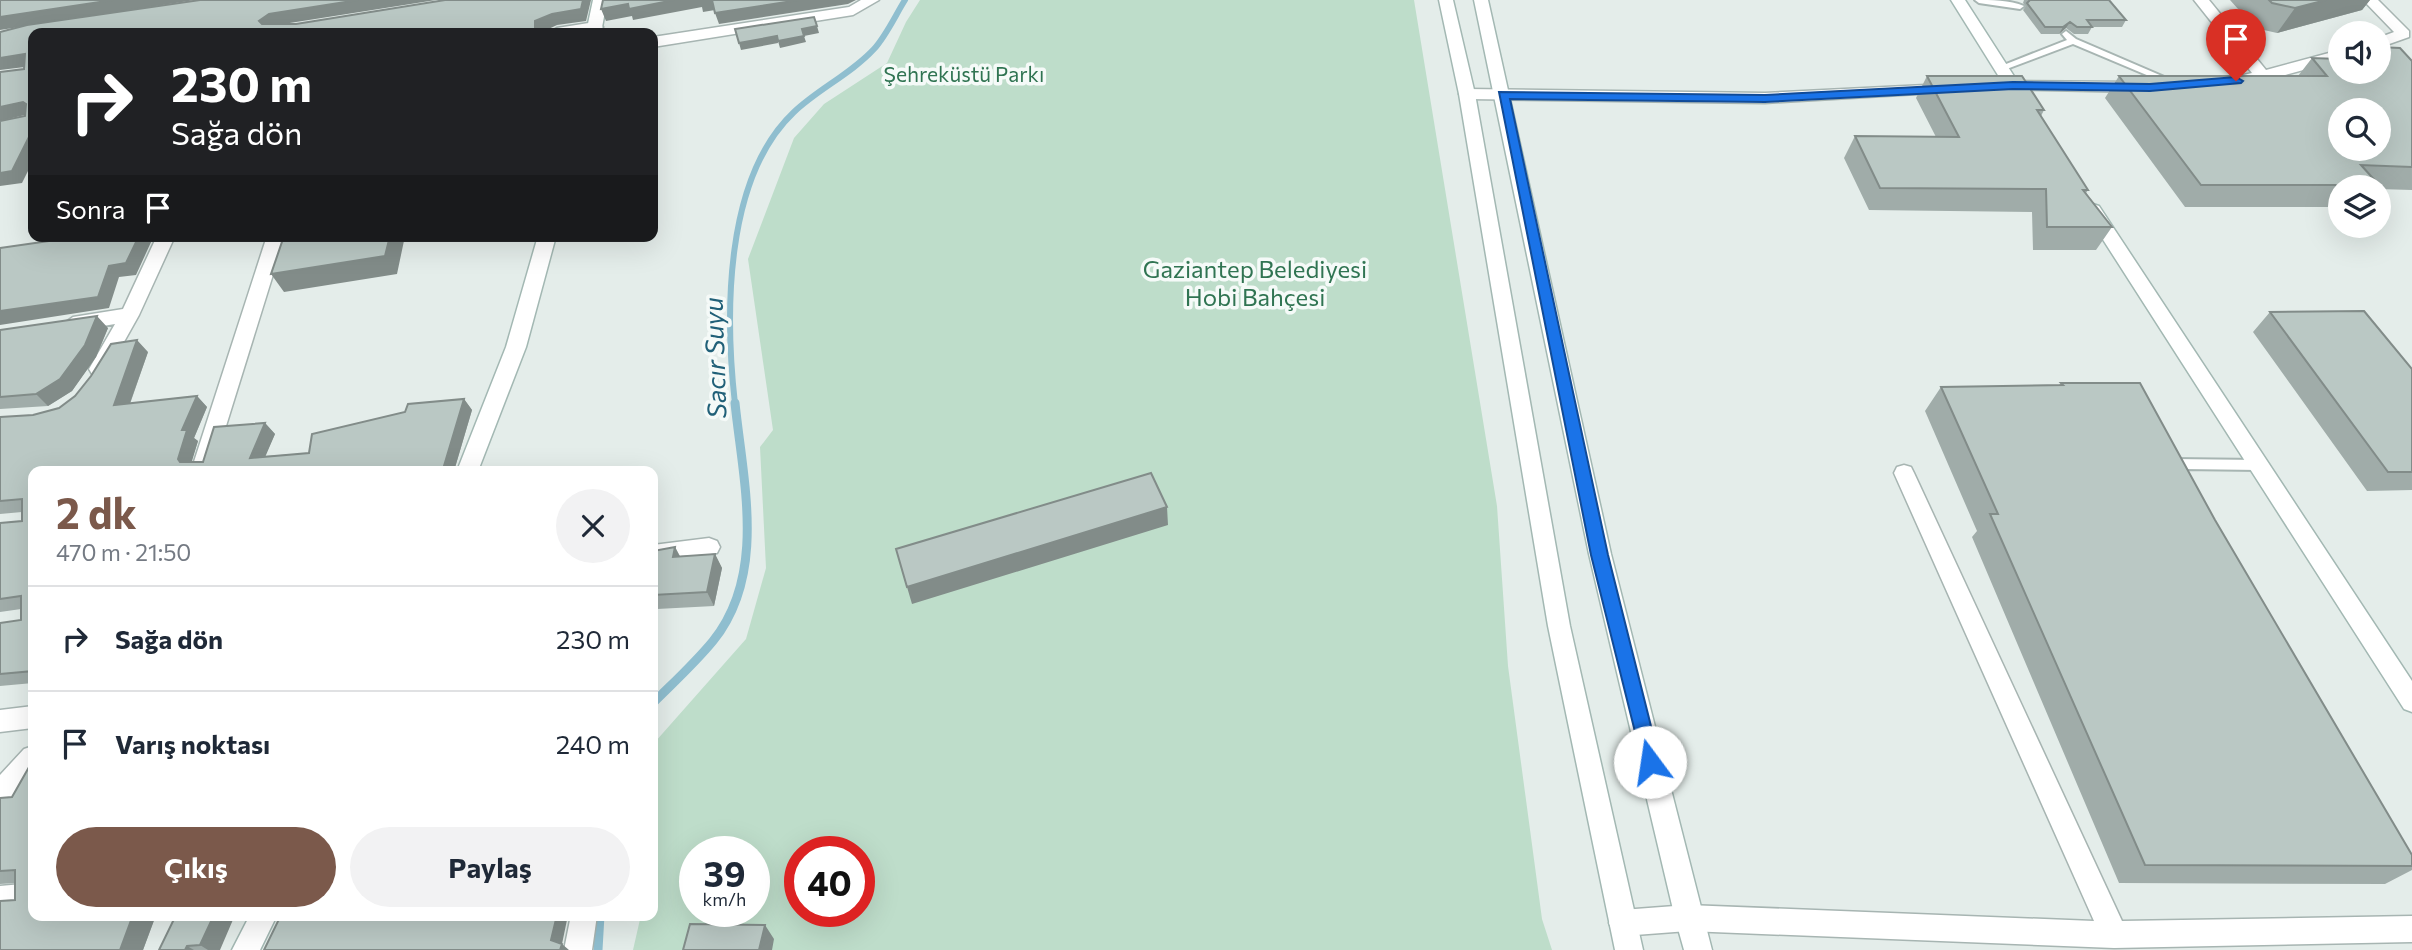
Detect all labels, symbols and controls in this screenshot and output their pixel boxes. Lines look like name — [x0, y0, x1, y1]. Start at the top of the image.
pin — [2206, 9, 2266, 81]
icon: arrive — [2217, 20, 2255, 58]
map controls — [2328, 21, 2391, 238]
button: sound — [2328, 21, 2391, 84]
text: 230 m — [171, 52, 312, 112]
icon: right — [56, 56, 147, 147]
park label: Şehreküstü Parkı — [884, 61, 1044, 86]
button: search — [2328, 98, 2391, 161]
text: Sağa dön — [171, 112, 302, 152]
button: layers — [2328, 175, 2391, 238]
icon: arrive — [139, 189, 177, 227]
text: Sonra — [56, 193, 125, 224]
park label: Gaziantep Belediyesi Hobi Bahçesi — [1143, 254, 1367, 311]
water label: Sacır Suyu — [696, 297, 732, 419]
text: 2 dk — [56, 486, 137, 538]
button: close — [556, 489, 630, 563]
text: 470 m · 21:50 — [56, 538, 191, 566]
icon: right — [56, 620, 94, 658]
text: Sağa dön — [115, 623, 223, 654]
text: 230 m — [556, 623, 630, 654]
icon: arrive — [56, 725, 94, 763]
position arrow — [1613, 725, 1687, 799]
text: Varış noktası — [115, 728, 270, 759]
text: 240 m — [556, 728, 630, 759]
button: Çıkış — [56, 827, 336, 907]
button: Paylaş — [350, 827, 630, 907]
speed limit sign: 40 — [784, 836, 875, 927]
text: 39 — [704, 851, 745, 894]
text: km/h — [703, 888, 746, 910]

